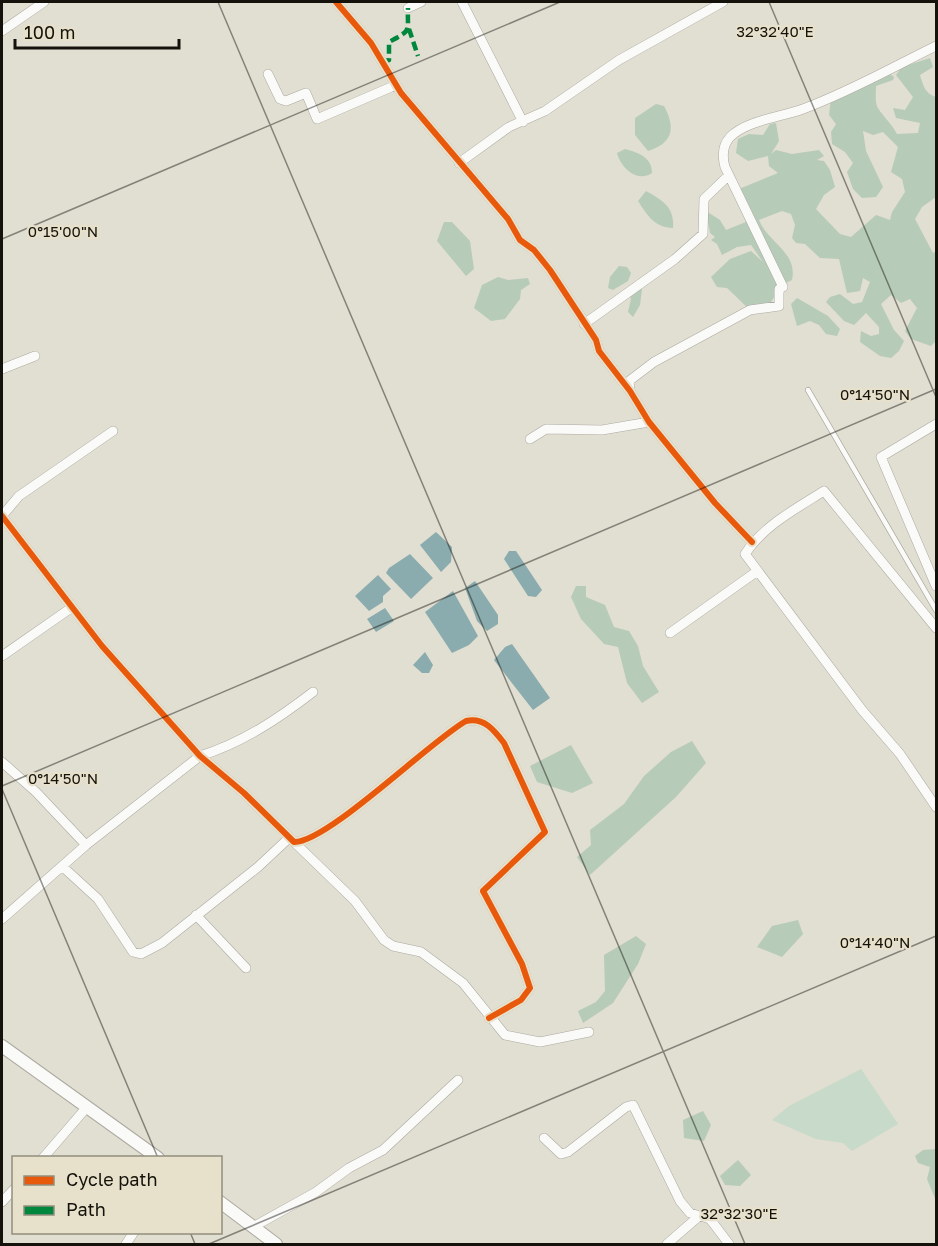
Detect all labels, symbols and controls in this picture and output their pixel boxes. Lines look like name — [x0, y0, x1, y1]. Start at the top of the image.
scale bar — [15, 12, 178, 50]
text: 100 m — [24, 21, 75, 43]
text: 32°32'40"E — [736, 22, 814, 40]
text: 0°15'00"N — [28, 222, 98, 240]
text: 0°14'50"N — [840, 385, 910, 403]
text: 0°14'50"N — [28, 769, 98, 787]
text: 0°14'40"N — [840, 933, 910, 951]
legend — [12, 1156, 222, 1234]
text: Cycle path — [66, 1168, 158, 1190]
text: Path — [66, 1198, 106, 1220]
text: 32°32'30"E — [700, 1204, 778, 1222]

